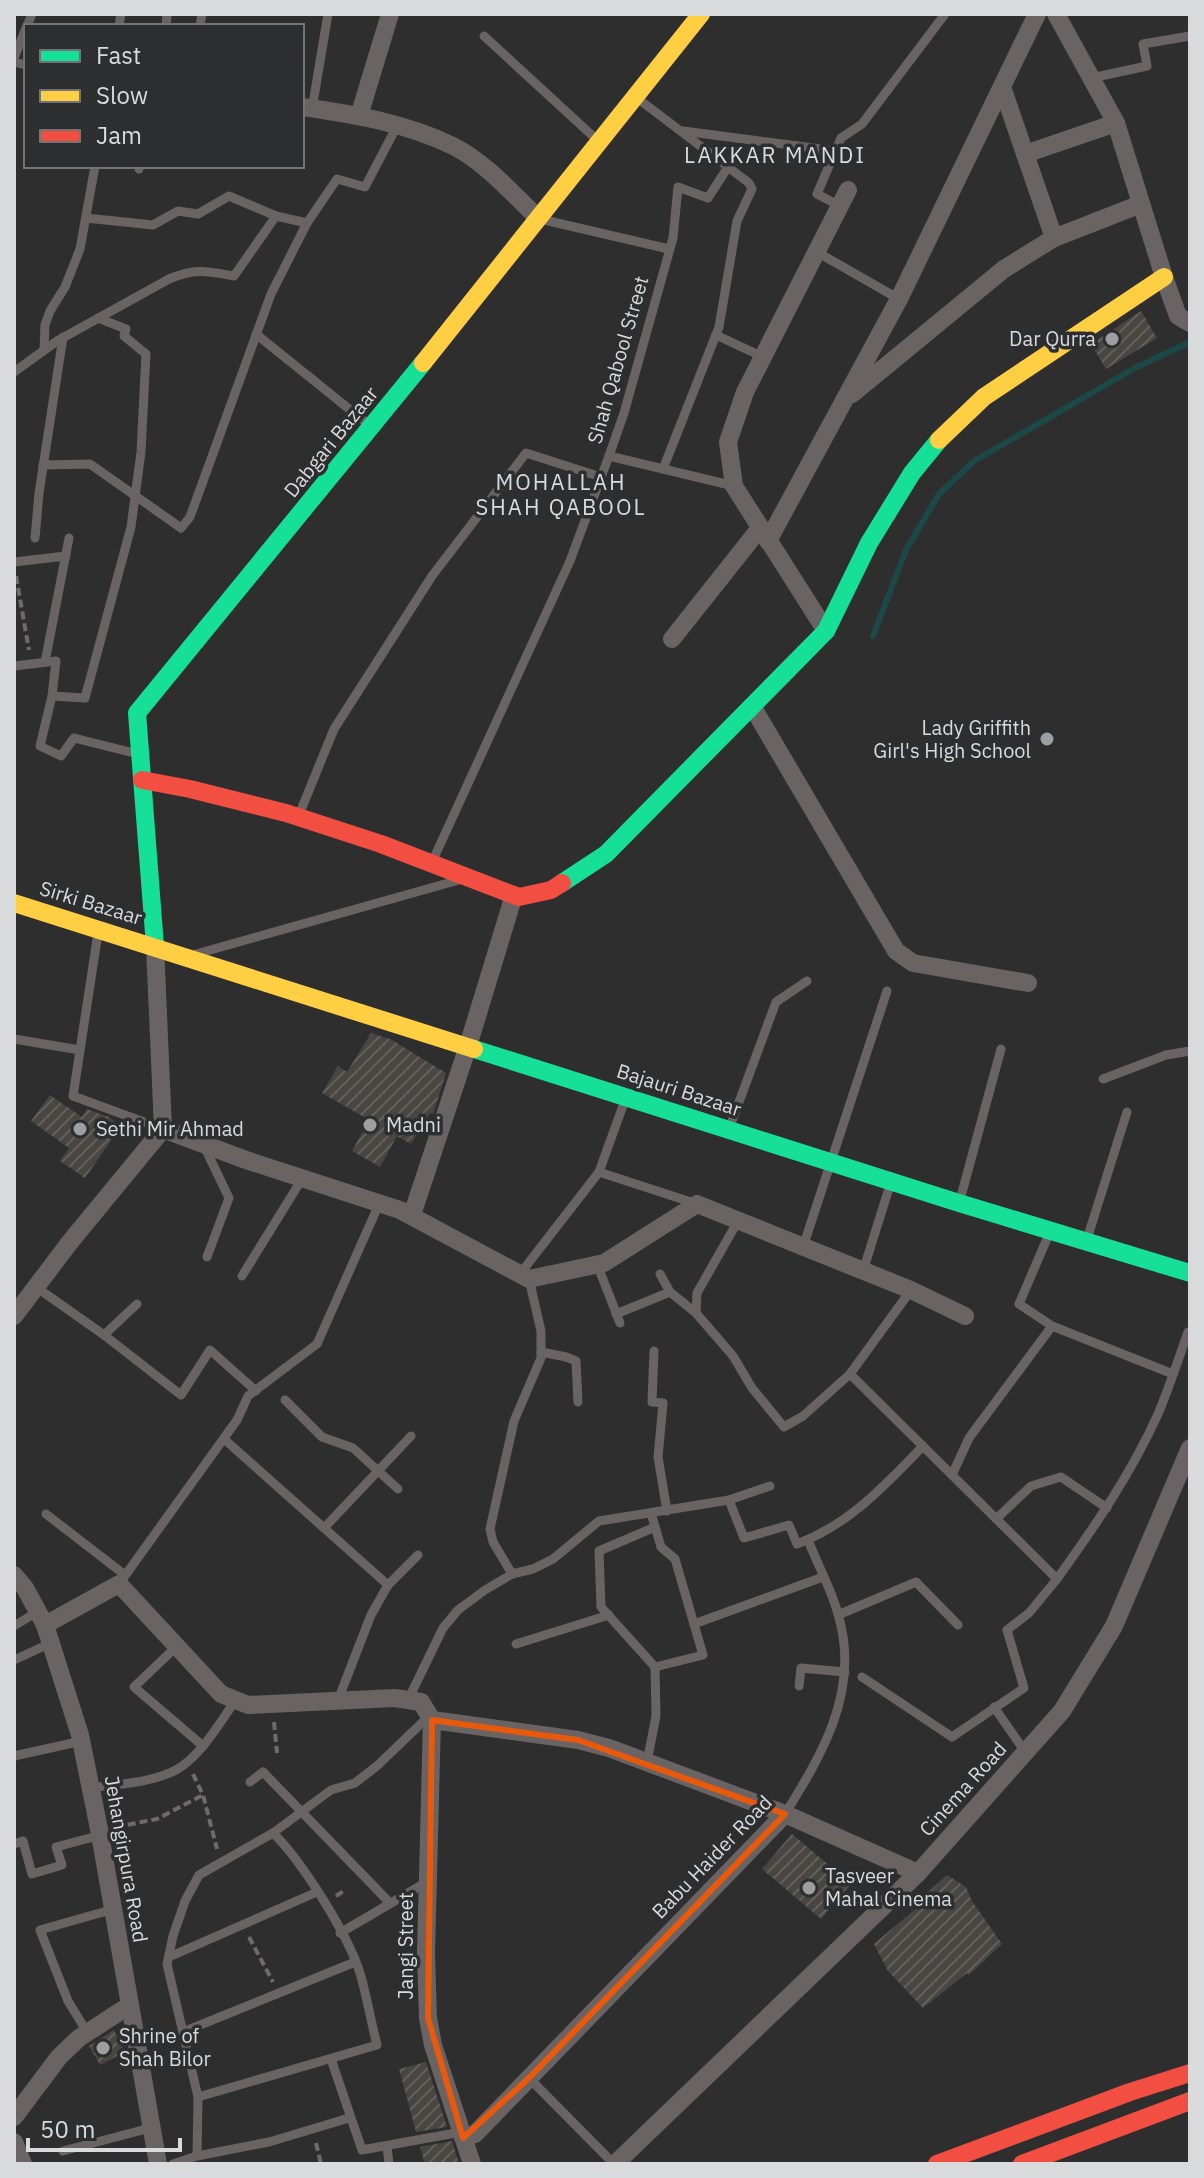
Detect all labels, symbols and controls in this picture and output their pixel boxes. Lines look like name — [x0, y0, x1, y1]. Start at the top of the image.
legend — [24, 24, 304, 168]
text: Fast — [96, 39, 141, 71]
text: Slow — [96, 79, 148, 111]
text: Jam — [96, 119, 142, 151]
district label: LAKKAR MANDI — [684, 140, 866, 169]
street label: Shah Qabool Street — [581, 273, 654, 447]
place label: Dar Qurra — [1009, 325, 1096, 352]
marker: Dar Qurra — [1103, 330, 1121, 348]
street label: Dabgari Bazaar — [277, 380, 384, 503]
district label: MOHALLAH SHAH QABOOL — [475, 467, 647, 521]
place label: Lady Griffith Girl's High School — [873, 714, 1031, 764]
marker: Lady Griffith Girl's High School — [1038, 730, 1056, 748]
street label: Sirki Bazaar — [37, 874, 146, 931]
street label: Bajauri Bazaar — [613, 1057, 745, 1122]
place label: Madni — [386, 1111, 441, 1138]
place label: Sethi Mir Ahmad — [96, 1115, 244, 1142]
marker: Madni — [361, 1116, 379, 1134]
marker: Sethi Mir Ahmad — [71, 1120, 89, 1138]
street label: Cinema Road — [913, 1736, 1012, 1842]
street label: Jehangirpura Road — [99, 1773, 154, 1945]
street label: Babu Haider Road — [646, 1789, 778, 1924]
place label: Tasveer Mahal Cinema — [825, 1862, 952, 1912]
marker: Tasveer Mahal Cinema — [800, 1879, 818, 1897]
street label: Jangi Street — [392, 1892, 419, 2000]
place label: Shrine of Shah Bilor — [119, 2022, 211, 2072]
marker: Shrine of Shah Bilor — [94, 2039, 112, 2057]
scale bar — [28, 2102, 180, 2152]
text: 50 m — [40, 2113, 95, 2145]

